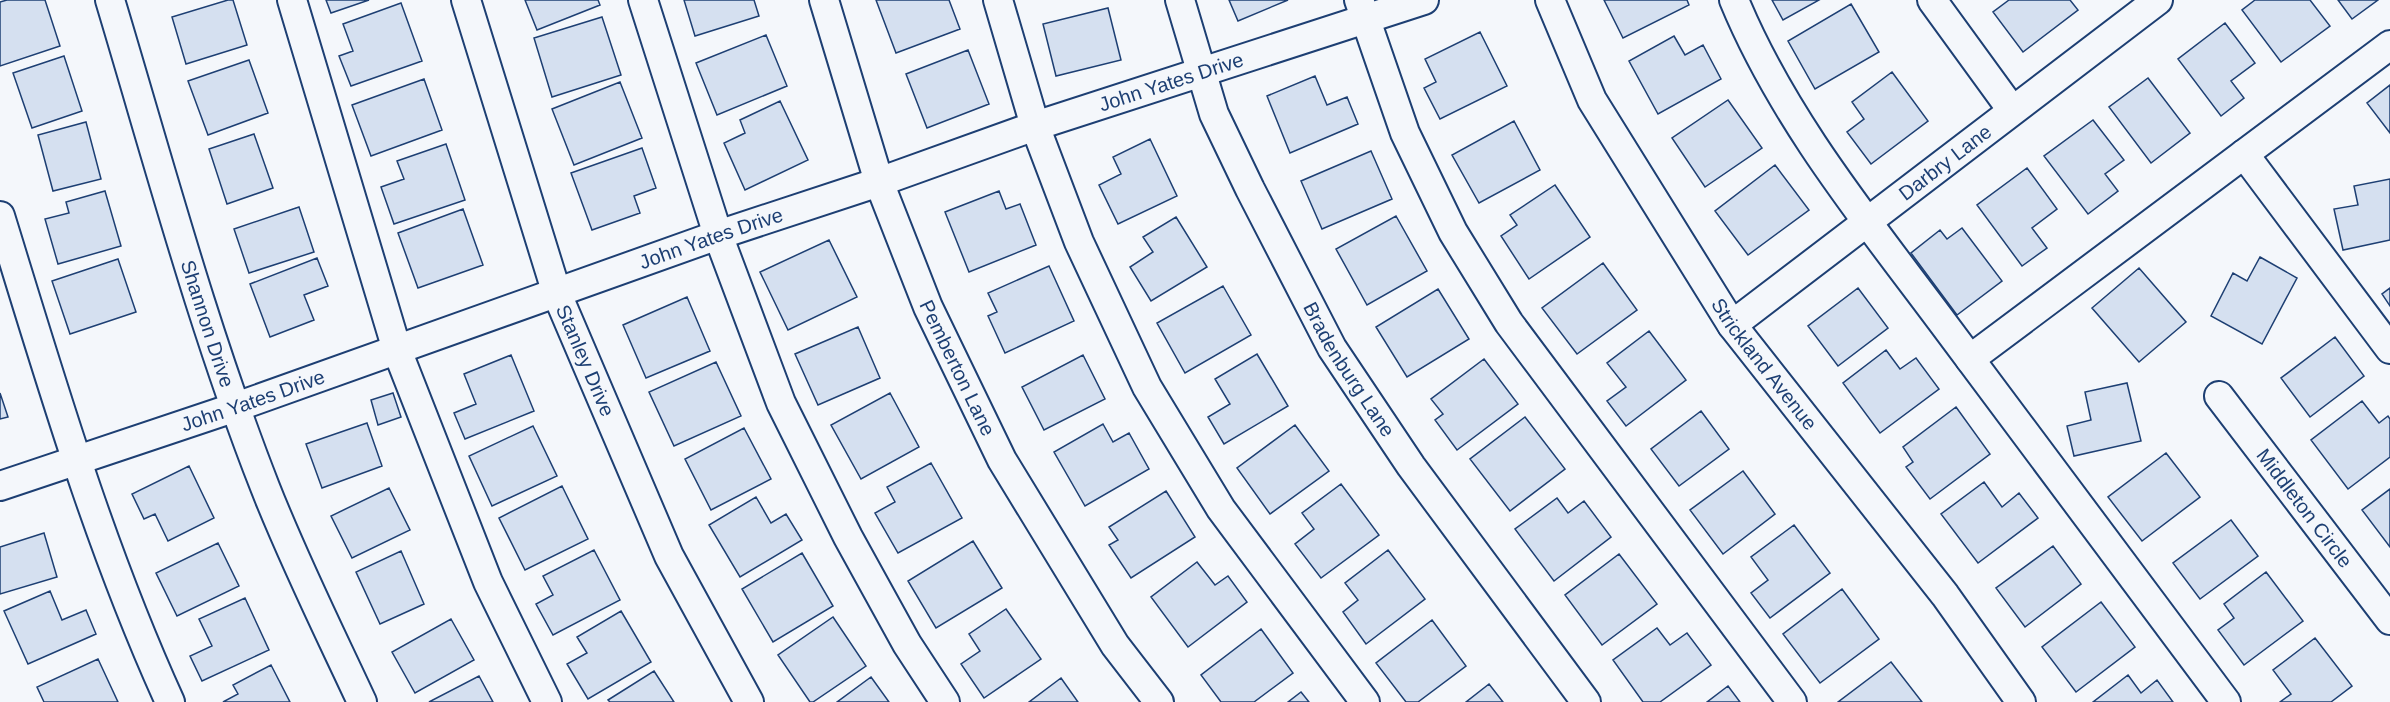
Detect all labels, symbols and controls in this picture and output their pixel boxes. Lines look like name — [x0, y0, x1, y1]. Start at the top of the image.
street label: John Yates Drive — [1096, 48, 1246, 116]
street label: Darbry Lane — [1895, 120, 1996, 205]
street label: John Yates Drive — [636, 203, 786, 273]
street label: Shannon Drive — [177, 257, 239, 390]
street label: Strickland Avenue — [1707, 294, 1821, 434]
street label: Pemberton Lane — [915, 296, 1000, 439]
street label: Bradenburg Lane — [1299, 298, 1399, 441]
street label: Stanley Drive — [552, 301, 619, 419]
street label: John Yates Drive — [178, 365, 328, 436]
street label: Middleton Circle — [2252, 444, 2357, 572]

